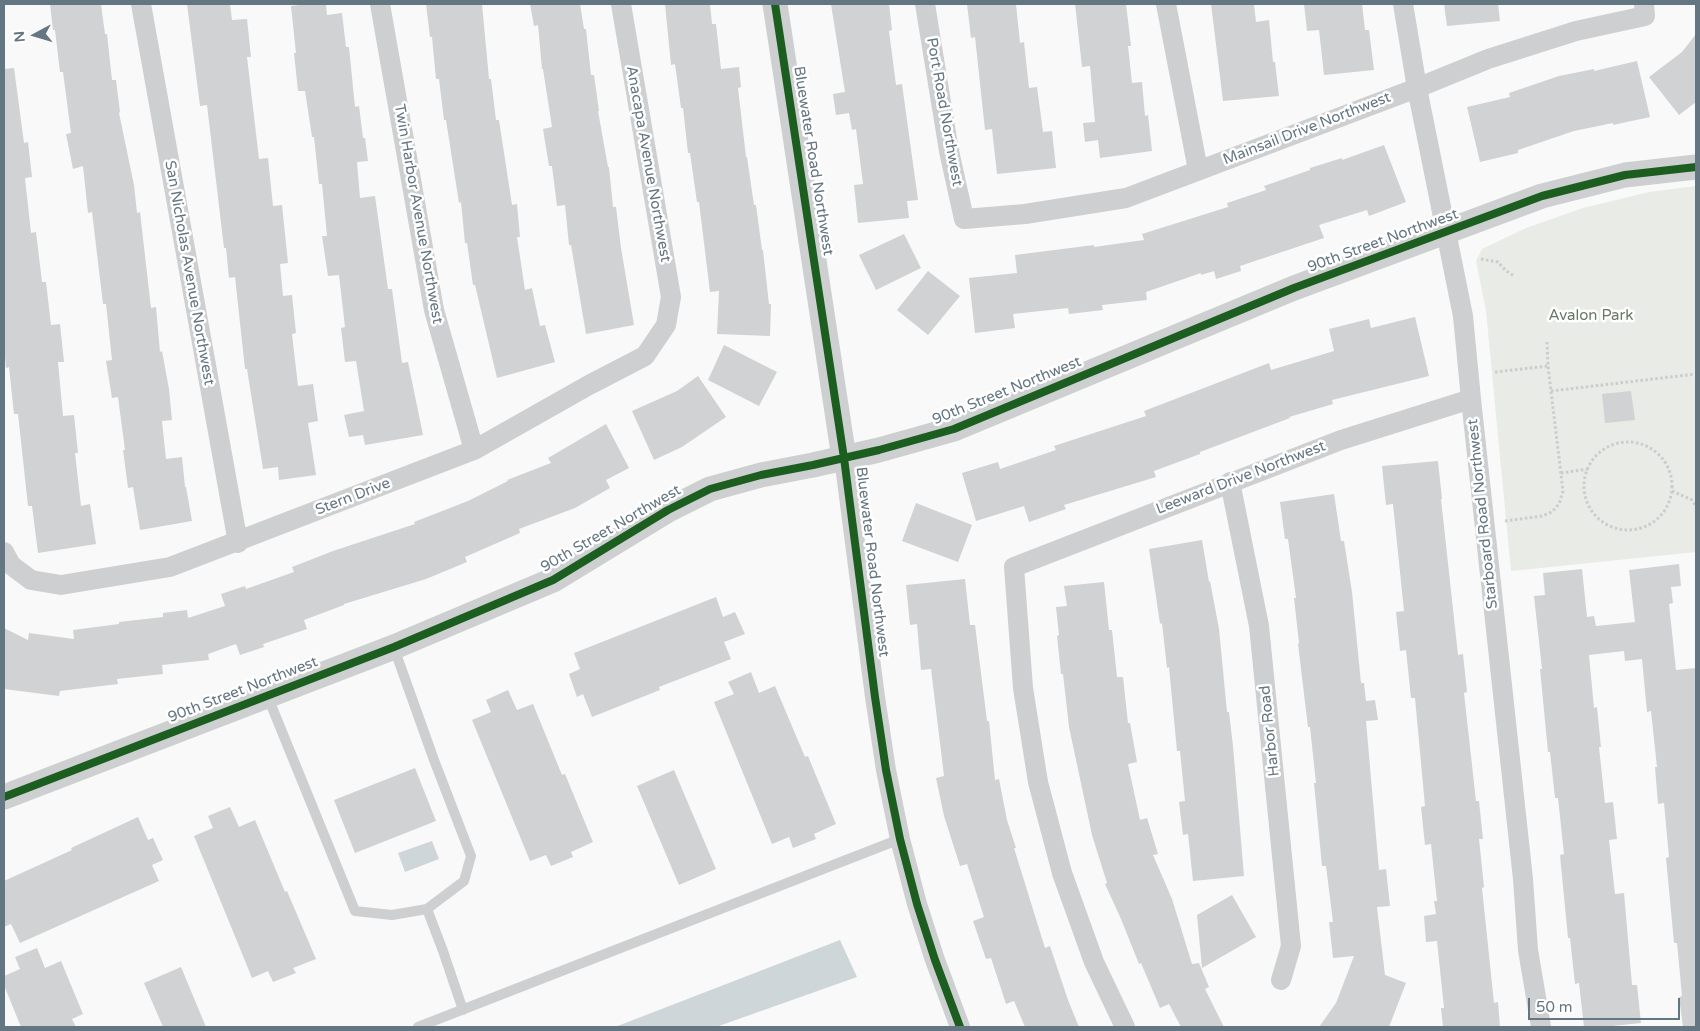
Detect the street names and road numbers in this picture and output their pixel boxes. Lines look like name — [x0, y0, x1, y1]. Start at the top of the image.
street label: Port Road Northwest — [922, 36, 966, 188]
street label: Anacapa Avenue Northwest — [622, 64, 674, 264]
street label: Bluewater Road Northwest — [789, 65, 837, 257]
street label: Mainsail Drive Northwest — [1221, 89, 1393, 169]
street label: Twin Harbor Avenue Northwest — [390, 103, 446, 325]
street label: San Nicholas Avenue Northwest — [160, 159, 218, 387]
street label: 90th Street Northwest — [1305, 205, 1461, 277]
street label: 90th Street Northwest — [930, 353, 1084, 429]
street label: Starboard Road Northwest — [1464, 418, 1502, 610]
street label: Leeward Drive Northwest — [1154, 437, 1328, 519]
street label: Bluewater Road Northwest — [851, 466, 893, 658]
street label: Stern Drive — [313, 474, 393, 520]
street label: 90th Street Northwest — [538, 481, 684, 577]
street label: 90th Street Northwest — [166, 653, 320, 727]
street label: Harbor Road — [1256, 685, 1284, 777]

